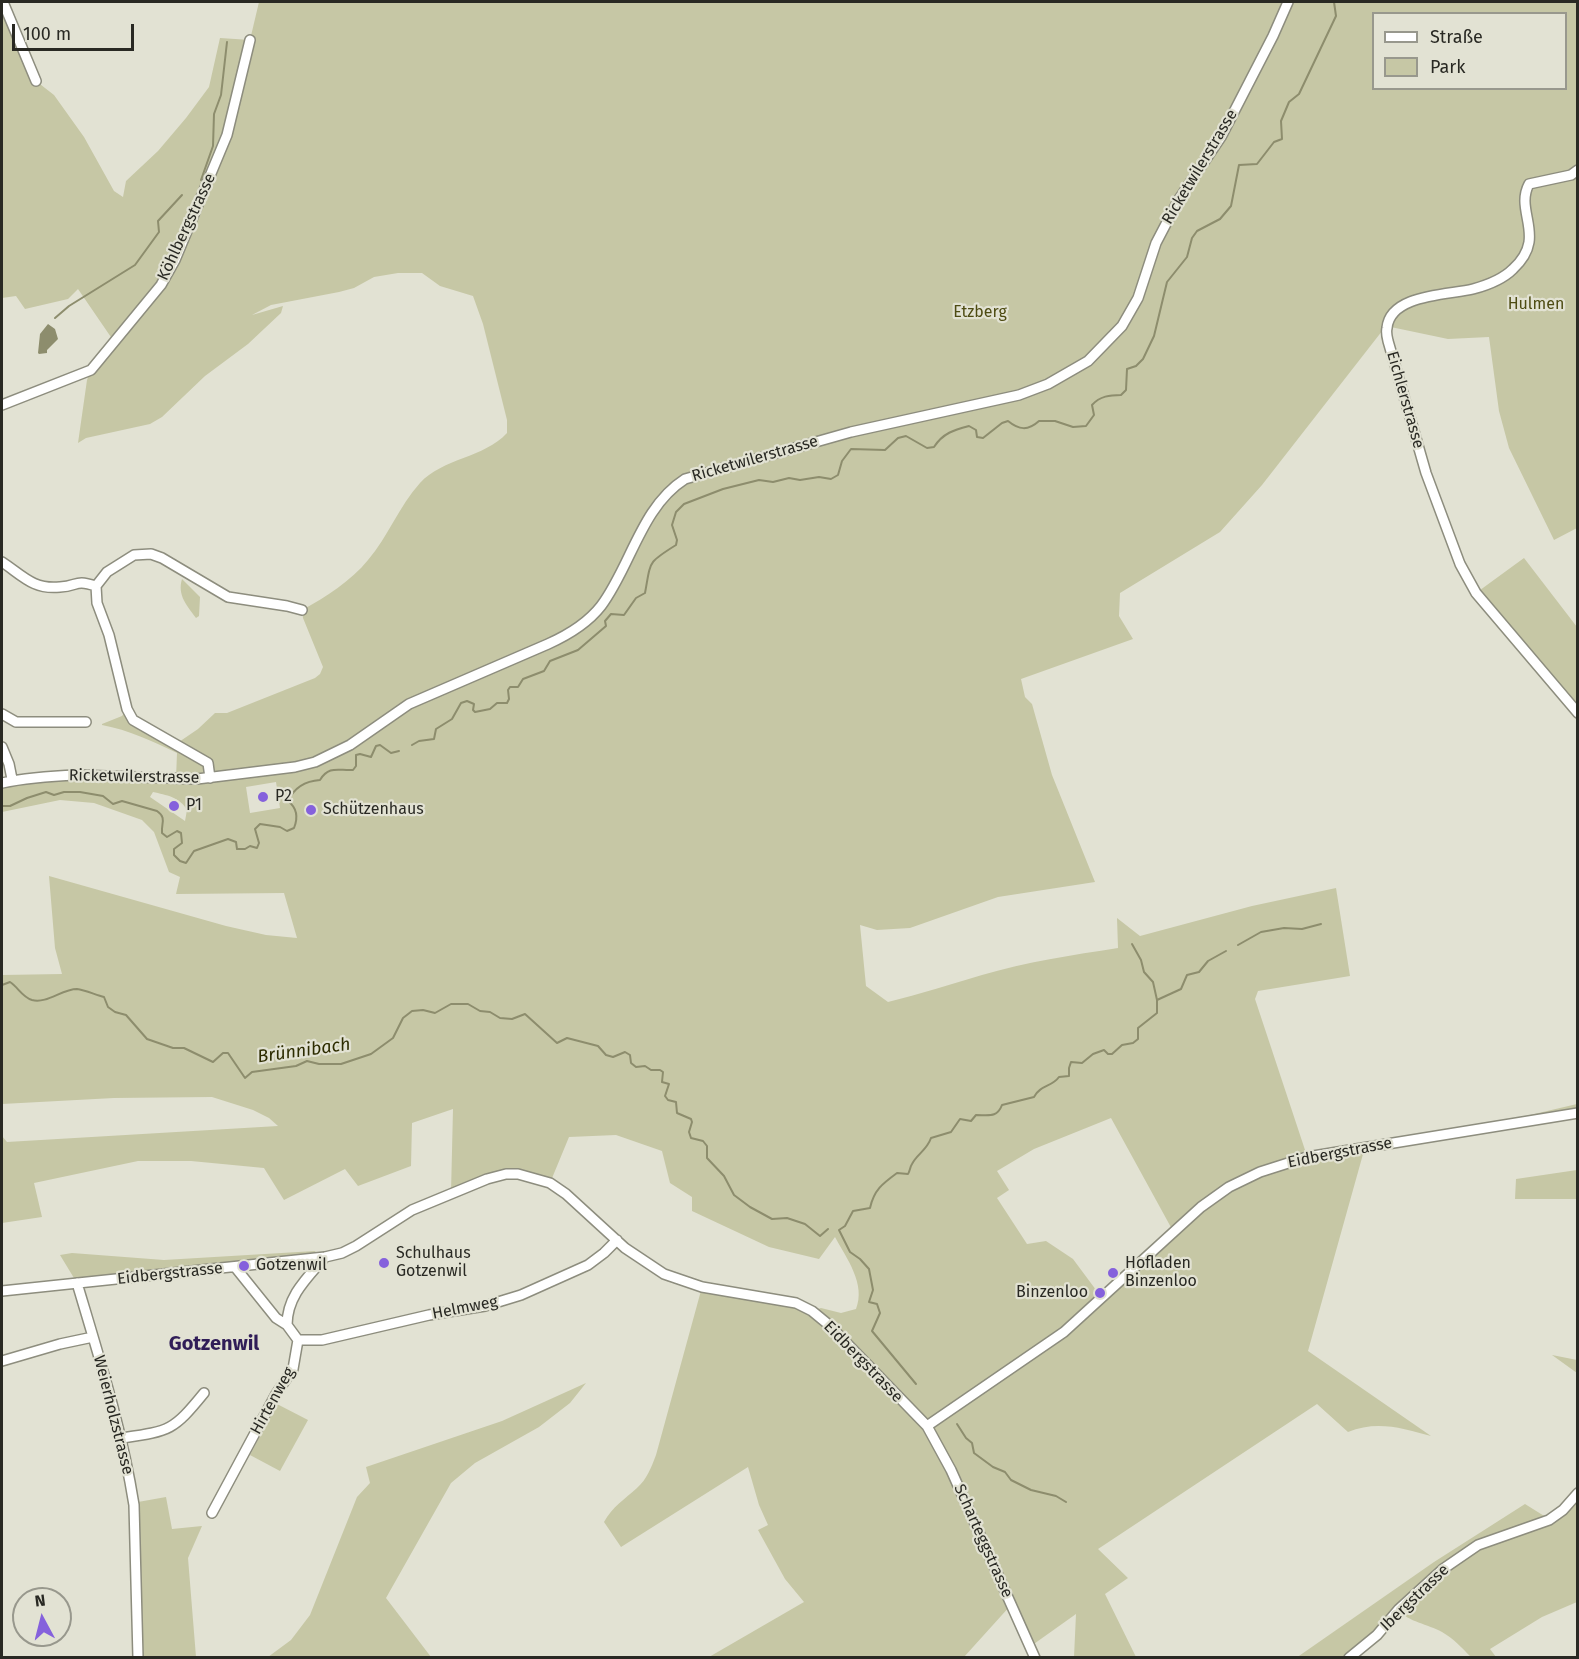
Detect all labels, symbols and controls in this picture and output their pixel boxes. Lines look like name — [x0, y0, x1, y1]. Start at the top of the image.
scale bar — [15, 12, 136, 50]
legend — [1372, 12, 1567, 90]
text: 100 m — [23, 23, 71, 45]
text: Straße — [1430, 26, 1483, 48]
text: Park — [1430, 56, 1465, 78]
street label: Ricketwilerstrasse — [1158, 106, 1242, 228]
street label: Köhlbergstrasse — [154, 170, 220, 284]
park label: Hulmen — [1508, 295, 1564, 315]
park label: Etzberg — [953, 303, 1007, 323]
street label: Eichlerstrasse — [1382, 349, 1428, 451]
street label: Ricketwilerstrasse — [690, 432, 820, 486]
street label: Ricketwilerstrasse — [69, 766, 199, 788]
place label: P2 — [275, 787, 292, 807]
marker: P2 — [256, 790, 270, 804]
place label: P1 — [186, 796, 202, 816]
marker: P1 — [167, 799, 181, 813]
place label: Schützenhaus — [323, 800, 424, 820]
marker: Schützenhaus — [304, 803, 318, 817]
water label: Brünnibach — [256, 1034, 352, 1068]
street label: Eidbergstrasse — [1286, 1133, 1394, 1173]
place label: Schulhaus Gotzenwil — [396, 1244, 471, 1282]
place label: Hofladen Binzenloo — [1125, 1254, 1197, 1292]
place label: Gotzenwil — [256, 1256, 327, 1276]
marker: Schulhaus Gotzenwil — [377, 1256, 391, 1270]
street label: Eidbergstrasse — [116, 1259, 224, 1289]
marker: Gotzenwil — [237, 1259, 251, 1273]
marker: Hofladen Binzenloo — [1106, 1266, 1120, 1280]
place label: Binzenloo — [1016, 1283, 1088, 1303]
marker: Binzenloo — [1093, 1286, 1107, 1300]
street label: Helmweg — [431, 1292, 499, 1324]
street label: Eidbergstrasse — [819, 1317, 907, 1407]
district label: Gotzenwil — [169, 1332, 259, 1356]
street label: Weierholzstrasse — [89, 1353, 137, 1477]
street label: Hirtenweg — [247, 1364, 299, 1438]
street label: Scharteggstrasse — [949, 1481, 1017, 1601]
street label: Ibergstrasse — [1377, 1561, 1453, 1635]
north arrow — [12, 1587, 72, 1647]
text: N — [34, 1591, 46, 1611]

